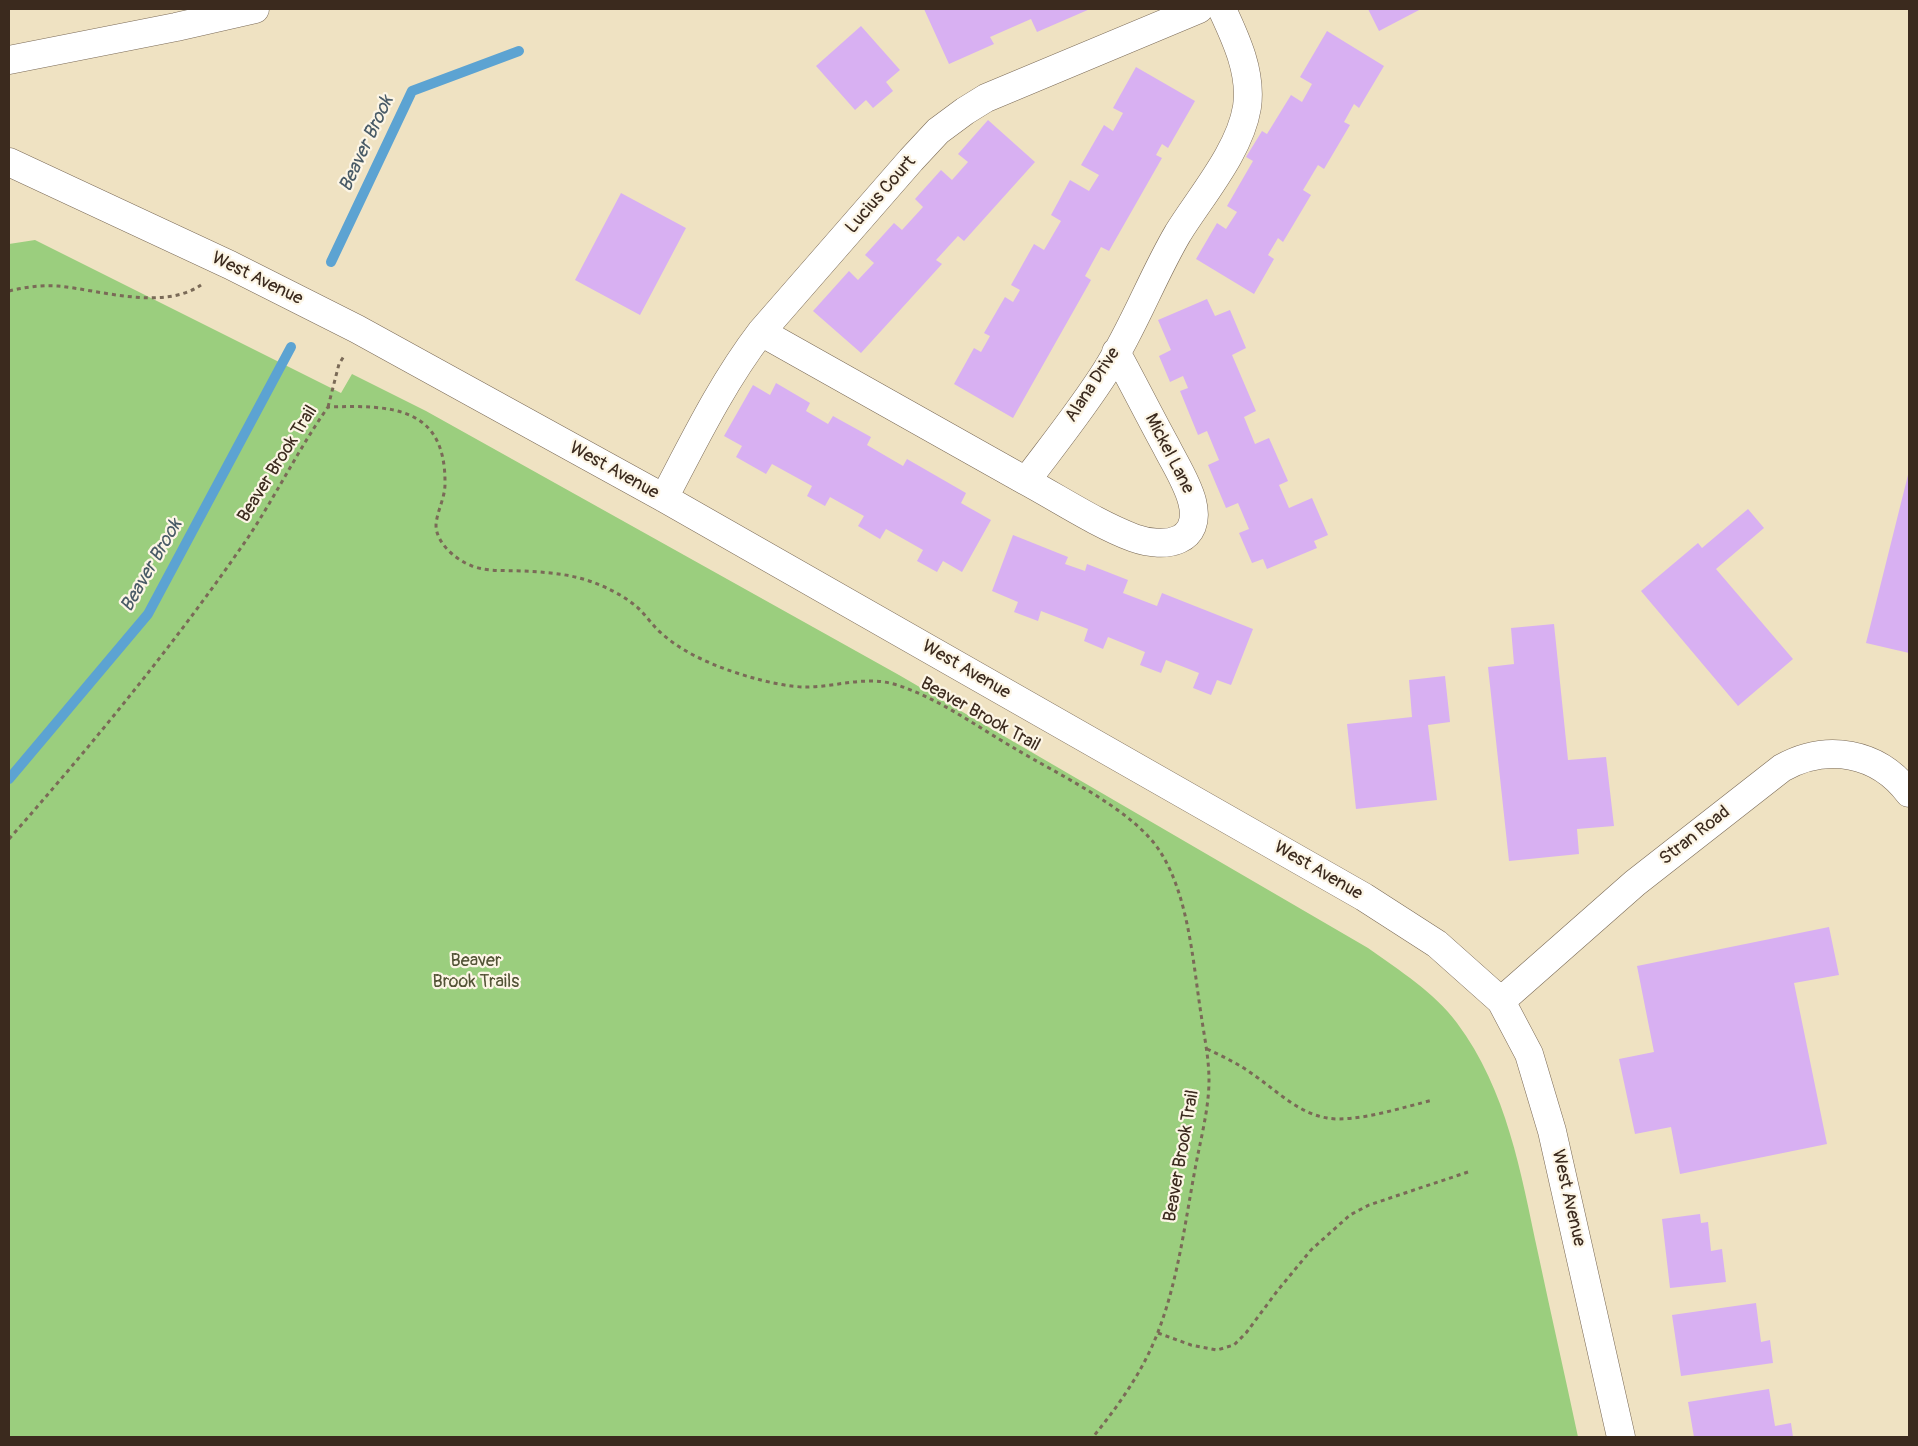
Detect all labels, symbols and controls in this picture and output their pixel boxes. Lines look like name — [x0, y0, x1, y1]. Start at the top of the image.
water label: Beaver Brook — [335, 92, 399, 196]
street label: Lucius Court — [841, 152, 921, 238]
street label: West Avenue — [208, 248, 306, 310]
street label: Alana Drive — [1061, 344, 1125, 426]
street label: Beaver Brook Trail — [233, 402, 323, 526]
street label: Mickel Lane — [1140, 410, 1198, 498]
street label: West Avenue — [566, 438, 662, 504]
water label: Beaver Brook — [116, 516, 188, 616]
street label: West Avenue — [918, 636, 1014, 704]
street label: Beaver Brook Trail — [916, 673, 1044, 757]
street label: Stran Road — [1656, 802, 1734, 870]
street label: West Avenue — [1270, 837, 1366, 905]
park label: Beaver Brook Trails — [433, 950, 519, 992]
street label: Beaver Brook Trail — [1160, 1088, 1204, 1224]
street label: West Avenue — [1546, 1147, 1590, 1249]

